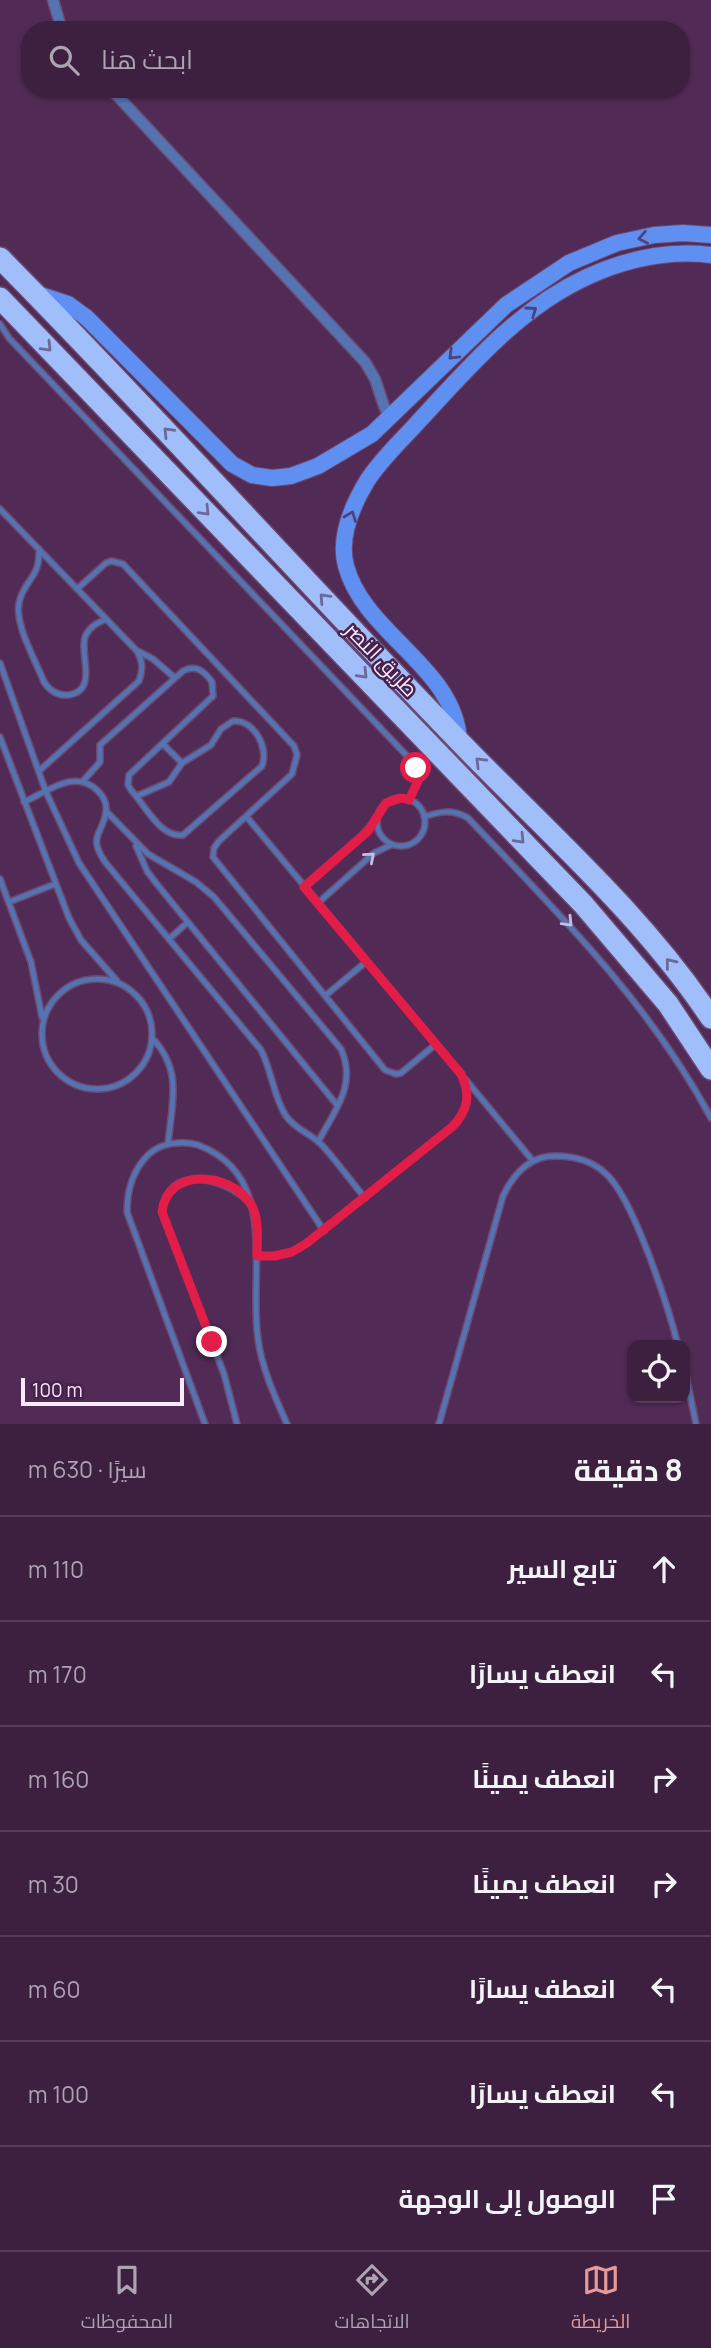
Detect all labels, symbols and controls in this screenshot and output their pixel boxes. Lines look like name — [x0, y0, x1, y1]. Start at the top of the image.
search box — [21, 21, 690, 98]
icon: search — [45, 41, 83, 79]
text: ابحث هنا — [101, 41, 193, 77]
one-way arrow — [637, 229, 649, 244]
one-way arrow — [524, 307, 537, 319]
one-way arrow — [39, 339, 52, 352]
one-way arrow — [448, 346, 461, 359]
one-way arrow — [163, 427, 176, 440]
one-way arrow — [197, 503, 210, 516]
one-way arrow — [343, 510, 357, 522]
one-way arrow — [319, 593, 332, 606]
street label: طريق النصر — [339, 615, 424, 702]
one-way arrow — [355, 666, 368, 679]
route start — [400, 752, 431, 783]
one-way arrow — [476, 758, 489, 771]
one-way arrow — [512, 831, 525, 844]
one-way arrow — [361, 853, 374, 865]
one-way arrow — [559, 914, 572, 927]
one-way arrow — [666, 959, 679, 971]
route end — [196, 1326, 227, 1357]
map controls — [627, 1340, 690, 1403]
button: locate — [627, 1340, 690, 1403]
scale bar — [21, 1375, 184, 1407]
text: 100 m — [32, 1377, 83, 1403]
text: 8 دقيقة — [574, 1449, 683, 1490]
text: سيرًا · 630 m — [28, 1453, 146, 1485]
text: تابع السير — [507, 1550, 616, 1586]
icon: ahead — [645, 1550, 683, 1588]
text: 110 m — [28, 1553, 84, 1585]
text: انعطف يسارًا — [469, 1655, 616, 1691]
icon: left — [645, 1655, 683, 1693]
text: 170 m — [28, 1658, 87, 1690]
text: انعطف يمينًا — [472, 1760, 616, 1796]
icon: right — [645, 1760, 683, 1798]
text: 160 m — [28, 1763, 89, 1795]
text: انعطف يمينًا — [472, 1865, 616, 1901]
icon: right — [645, 1865, 683, 1903]
text: 30 m — [28, 1868, 79, 1900]
text: انعطف يسارًا — [469, 1970, 616, 2006]
icon: left — [645, 1970, 683, 2008]
text: 60 m — [28, 1973, 80, 2005]
text: انعطف يسارًا — [469, 2075, 616, 2111]
icon: left — [645, 2075, 683, 2113]
text: 100 m — [28, 2078, 89, 2110]
text: الوصول إلى الوجهة — [398, 2180, 616, 2216]
icon: arrive — [645, 2180, 683, 2218]
tab: المحفوظات — [81, 2261, 173, 2339]
tab: الاتجاهات — [334, 2261, 410, 2339]
tab: الخريطة — [571, 2261, 630, 2339]

